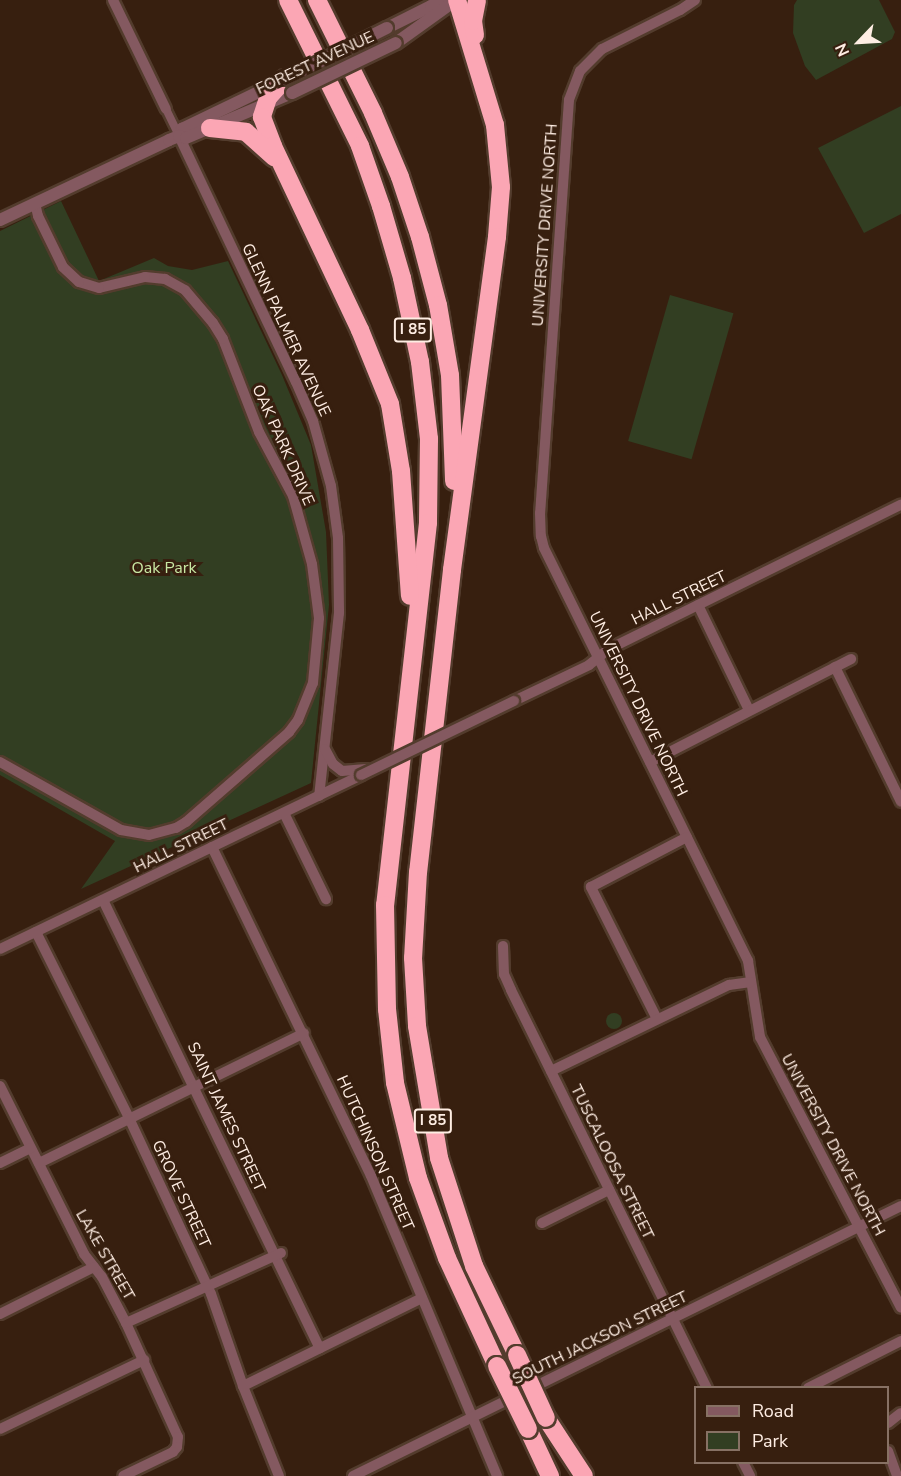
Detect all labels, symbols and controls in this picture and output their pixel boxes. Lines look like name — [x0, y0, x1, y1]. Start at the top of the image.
north arrow — [829, 12, 889, 72]
street label: FOREST AVENUE — [253, 27, 377, 99]
text: N — [830, 40, 855, 60]
street label: UNIVERSITY DRIVE NORTH — [528, 123, 562, 327]
street label: GLENN PALMER AVENUE — [237, 241, 335, 419]
road number: I 85 — [394, 318, 432, 342]
street label: OAK PARK DRIVE — [248, 382, 318, 508]
park label: Oak Park — [132, 558, 196, 578]
street label: HALL STREET — [628, 567, 730, 629]
street label: UNIVERSITY DRIVE NORTH — [585, 608, 691, 800]
street label: HALL STREET — [130, 815, 232, 877]
street label: SAINT JAMES STREET — [183, 1039, 269, 1195]
street label: UNIVERSITY DRIVE NORTH — [777, 1051, 889, 1239]
street label: HUTCHINSON STREET — [332, 1072, 418, 1234]
street label: TUSCALOOSA STREET — [566, 1082, 658, 1242]
road number: I 85 — [414, 1109, 452, 1133]
street label: GROVE STREET — [148, 1137, 214, 1251]
street label: LAKE STREET — [71, 1206, 139, 1304]
street label: SOUTH JACKSON STREET — [509, 1287, 691, 1389]
legend — [694, 1386, 889, 1464]
text: Road — [752, 1399, 794, 1423]
text: Park — [752, 1429, 788, 1453]

